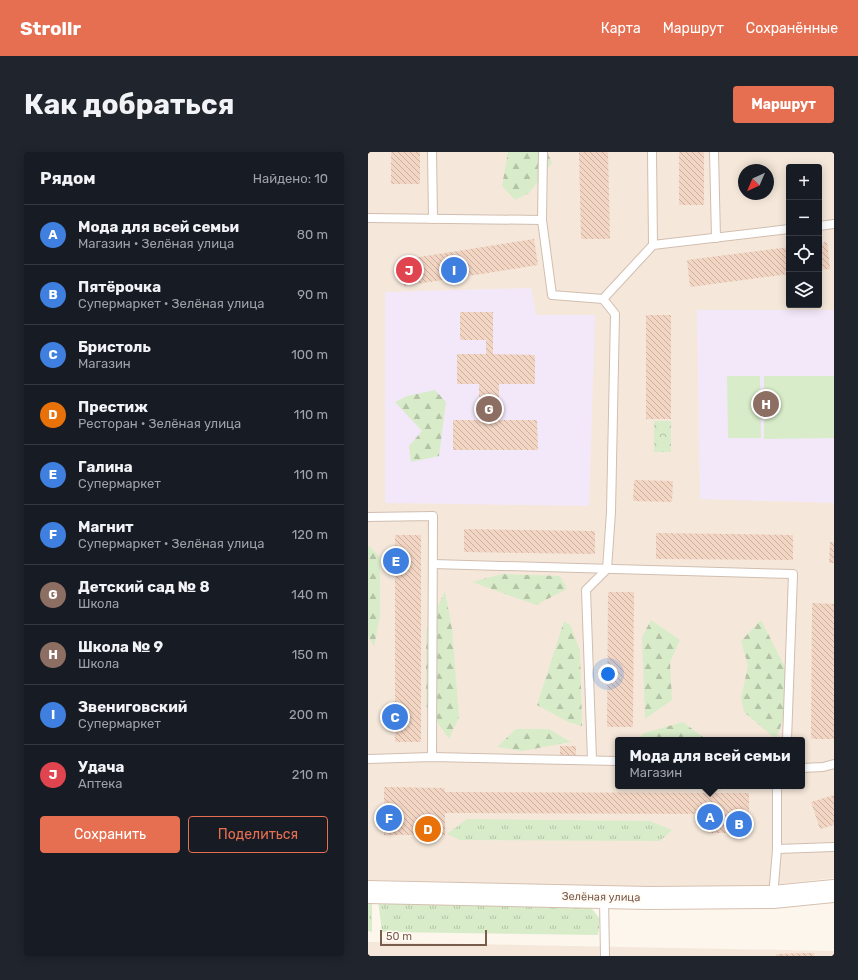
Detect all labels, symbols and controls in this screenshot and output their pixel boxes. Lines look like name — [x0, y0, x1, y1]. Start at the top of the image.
text: Strollr — [20, 17, 81, 40]
text: Карта — [601, 20, 641, 37]
text: Маршрут — [663, 20, 724, 37]
text: Сохранённые — [746, 20, 838, 37]
button: Маршрут — [733, 86, 834, 123]
text: Как добраться — [24, 88, 234, 121]
north arrow — [738, 164, 774, 200]
map controls — [786, 164, 822, 308]
button: + — [786, 164, 822, 200]
text: Рядом — [40, 168, 96, 188]
text: Найдено: 10 — [253, 171, 328, 186]
button: − — [786, 200, 822, 236]
text: Мода для всей семьи — [78, 218, 239, 236]
text: A — [48, 227, 58, 242]
text: 80 m — [297, 227, 328, 242]
text: Магазин · Зелёная улица — [78, 236, 234, 251]
button: locate — [786, 236, 822, 272]
pin: J — [396, 255, 422, 285]
pin: I — [441, 255, 467, 285]
button: layers — [786, 272, 822, 308]
text: Пятёрочка — [78, 278, 161, 296]
text: B — [48, 287, 58, 302]
text: 90 m — [297, 287, 328, 302]
text: Супермаркет · Зелёная улица — [78, 296, 264, 311]
text: Бристоль — [78, 338, 151, 356]
text: C — [48, 347, 58, 362]
text: 100 m — [291, 347, 328, 362]
text: Магазин — [78, 356, 131, 371]
pin: H — [753, 389, 779, 419]
pin: G — [476, 394, 502, 424]
text: Престиж — [78, 398, 148, 416]
text: D — [48, 407, 58, 422]
text: 110 m — [294, 407, 328, 422]
text: Ресторан · Зелёная улица — [78, 416, 241, 431]
text: Галина — [78, 458, 133, 476]
text: E — [49, 467, 57, 482]
text: 110 m — [294, 467, 328, 482]
text: Супермаркет — [78, 476, 161, 491]
text: Магнит — [78, 518, 134, 536]
text: F — [49, 527, 57, 542]
text: 120 m — [292, 527, 328, 542]
text: Супермаркет · Зелёная улица — [78, 536, 264, 551]
pin: E — [383, 546, 409, 576]
text: Детский сад № 8 — [78, 578, 210, 596]
text: G — [48, 587, 58, 602]
text: 140 m — [291, 587, 328, 602]
text: Школа — [78, 596, 119, 611]
text: Школа № 9 — [78, 638, 163, 656]
text: H — [48, 647, 58, 662]
text: 150 m — [292, 647, 328, 662]
text: Школа — [78, 656, 119, 671]
your location — [598, 664, 618, 684]
text: Звениговский — [78, 698, 187, 716]
pin: C — [382, 702, 408, 732]
text: I — [51, 707, 55, 722]
text: 200 m — [289, 707, 328, 722]
text: Супермаркет — [78, 716, 161, 731]
popup — [615, 737, 805, 789]
text: Мода для всей семьи — [629, 747, 791, 765]
text: Удача — [78, 758, 124, 776]
text: Магазин — [629, 765, 682, 780]
text: J — [49, 767, 57, 782]
text: 210 m — [292, 767, 328, 782]
text: Аптека — [78, 776, 123, 791]
pin: A — [697, 802, 723, 832]
pin: F — [376, 803, 402, 833]
pin: B — [726, 809, 752, 839]
pin: D — [415, 814, 441, 844]
button: Сохранить — [40, 816, 180, 853]
button: Поделиться — [188, 816, 328, 853]
street label: Зелёная улица — [562, 890, 640, 904]
scale bar — [380, 928, 487, 947]
text: 50 m — [386, 930, 412, 943]

